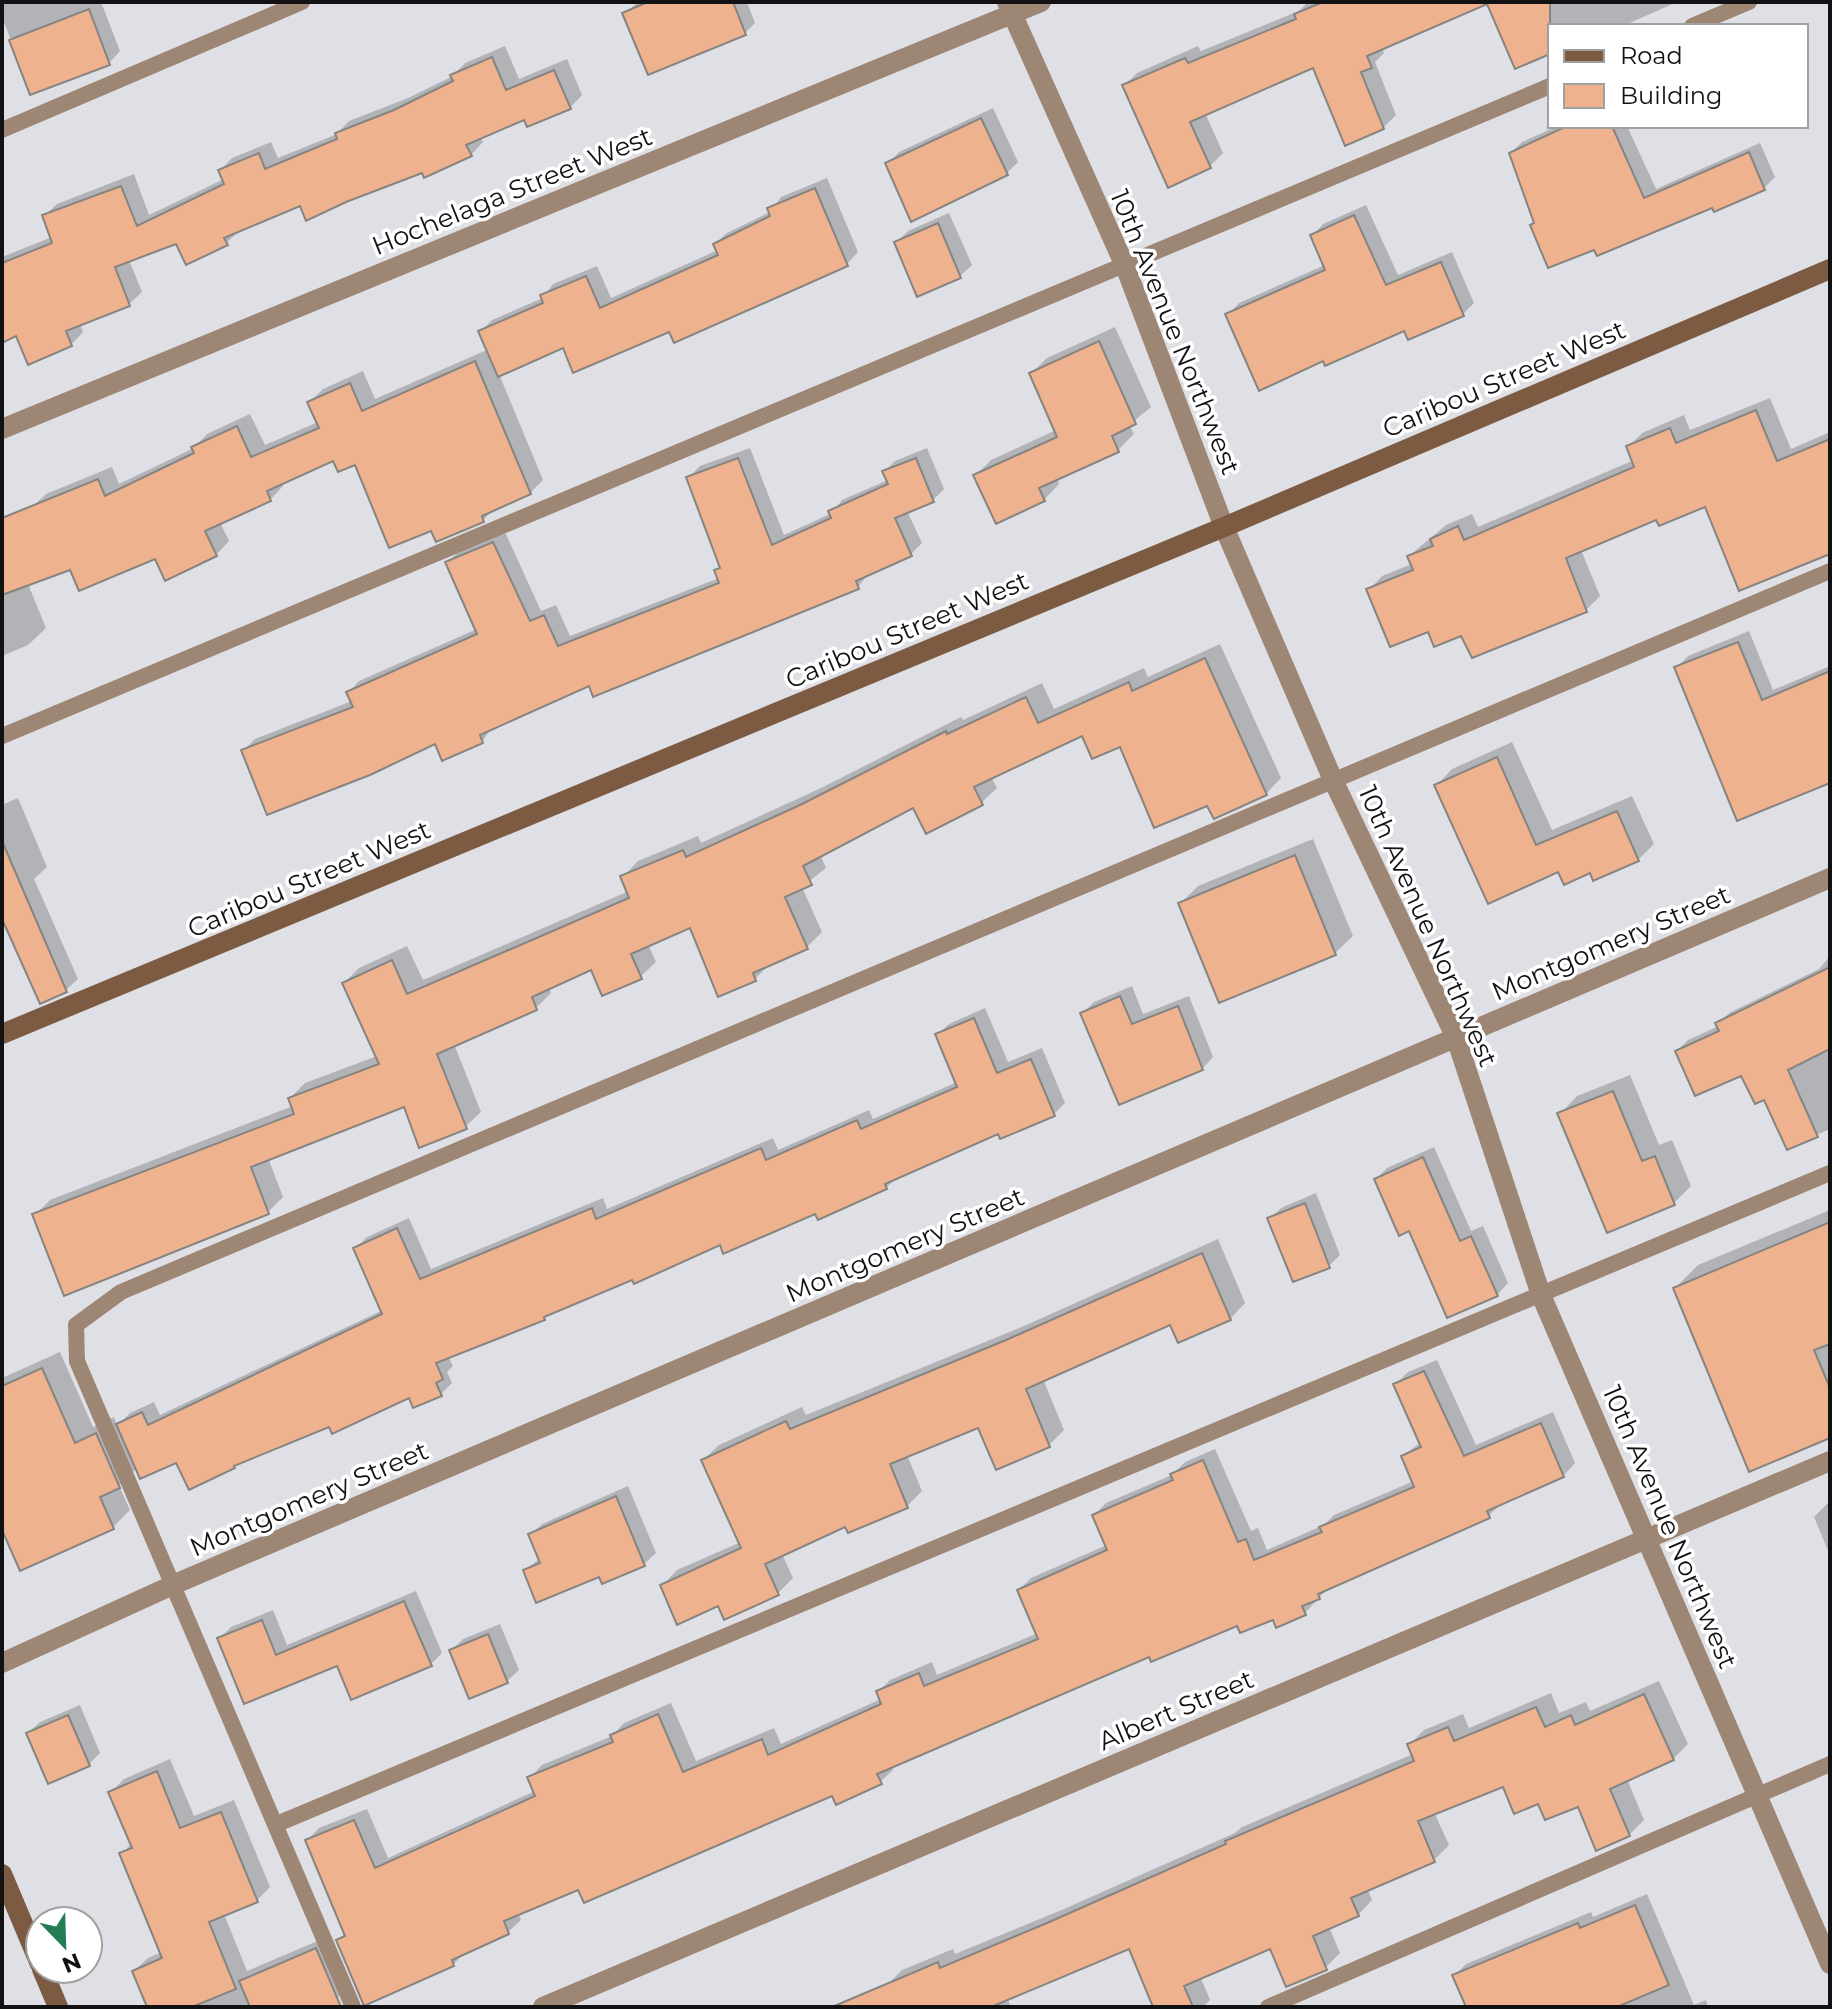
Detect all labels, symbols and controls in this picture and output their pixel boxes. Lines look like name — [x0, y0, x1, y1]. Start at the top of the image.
legend — [1548, 24, 1808, 128]
text: Road — [1620, 41, 1683, 70]
text: Building — [1620, 81, 1723, 110]
street label: Hochelaga Street West — [367, 120, 657, 262]
street label: 10th Avenue Northwest — [1103, 185, 1247, 479]
street label: Caribou Street West — [1378, 313, 1630, 445]
street label: Caribou Street West — [781, 564, 1033, 696]
street label: 10th Avenue Northwest — [1352, 781, 1504, 1071]
street label: Caribou Street West — [183, 813, 435, 945]
street label: Montgomery Street — [1487, 878, 1735, 1008]
street label: Montgomery Street — [781, 1180, 1029, 1310]
street label: 10th Avenue Northwest — [1596, 1381, 1744, 1673]
street label: Montgomery Street — [185, 1434, 433, 1564]
street label: Albert Street — [1093, 1663, 1259, 1757]
north arrow — [24, 1905, 104, 1985]
text: N — [58, 1947, 85, 1979]

